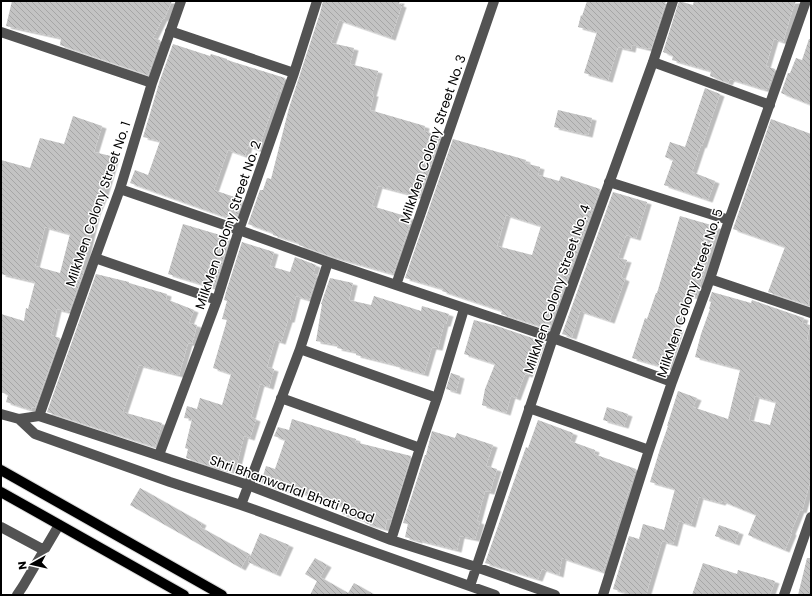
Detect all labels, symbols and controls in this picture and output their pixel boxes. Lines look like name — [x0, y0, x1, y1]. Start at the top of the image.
street label: MilkMen Colony Street No. 3 — [395, 52, 471, 226]
street label: MilkMen Colony Street No. 1 — [61, 119, 135, 289]
street label: MilkMen Colony Street No. 2 — [190, 138, 266, 312]
street label: MilkMen Colony Street No. 4 — [519, 202, 595, 376]
street label: MilkMen Colony Street No. 5 — [652, 206, 728, 380]
street label: Shri Bhanwarlal Bhati Road — [207, 450, 377, 528]
north arrow — [12, 544, 52, 584]
text: N — [14, 560, 31, 571]

